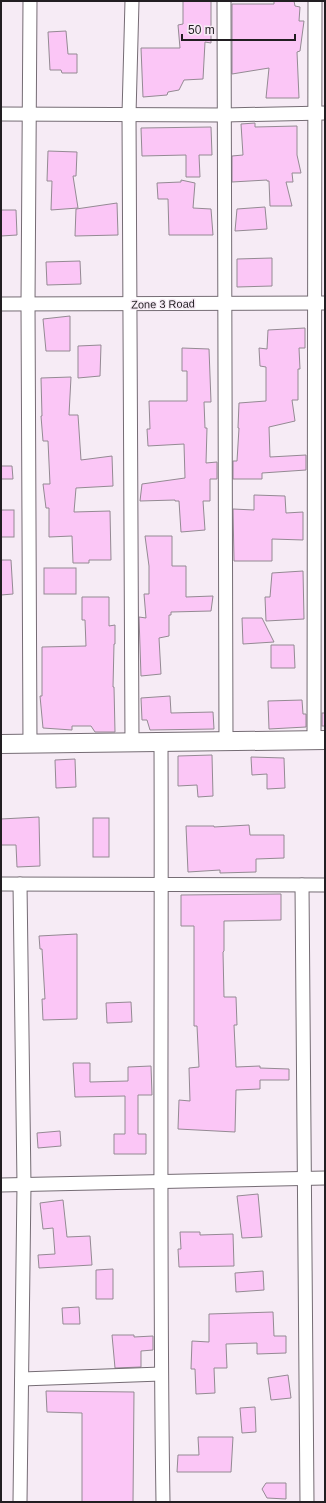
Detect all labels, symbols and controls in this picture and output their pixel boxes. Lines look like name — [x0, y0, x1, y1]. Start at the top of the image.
scale bar — [182, 16, 295, 42]
text: 50 m — [188, 23, 215, 37]
street label: Zone 3 Road — [131, 297, 195, 311]

